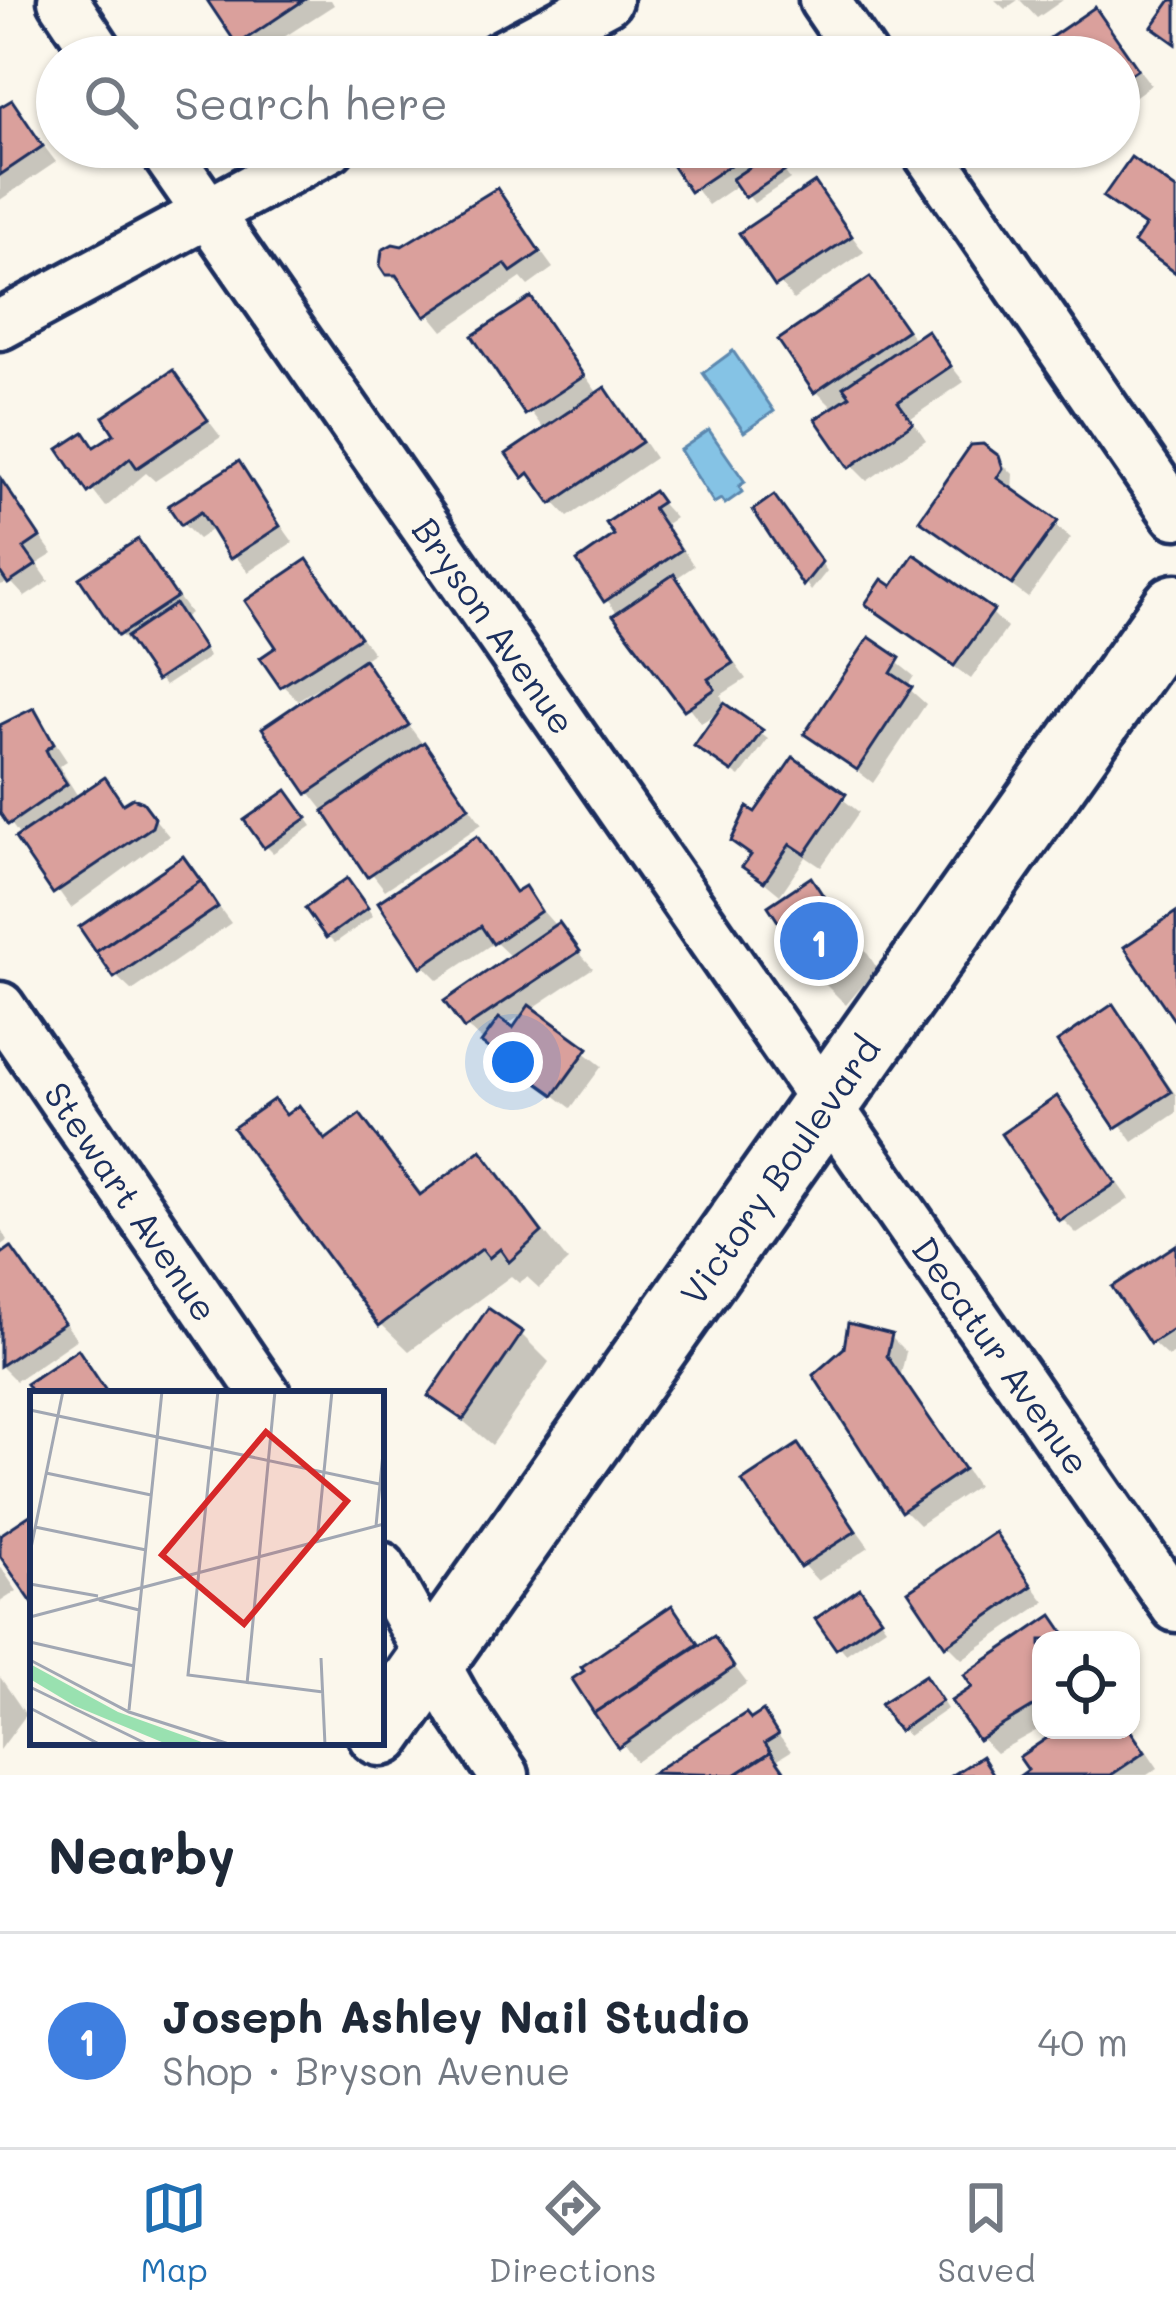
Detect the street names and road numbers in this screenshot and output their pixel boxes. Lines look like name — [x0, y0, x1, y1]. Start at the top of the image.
street label: Bryson Avenue — [402, 507, 587, 743]
street label: Victory Boulevard — [669, 1026, 890, 1314]
street label: Stewart Avenue — [35, 1072, 229, 1330]
street label: Decatur Avenue — [902, 1227, 1102, 1483]

